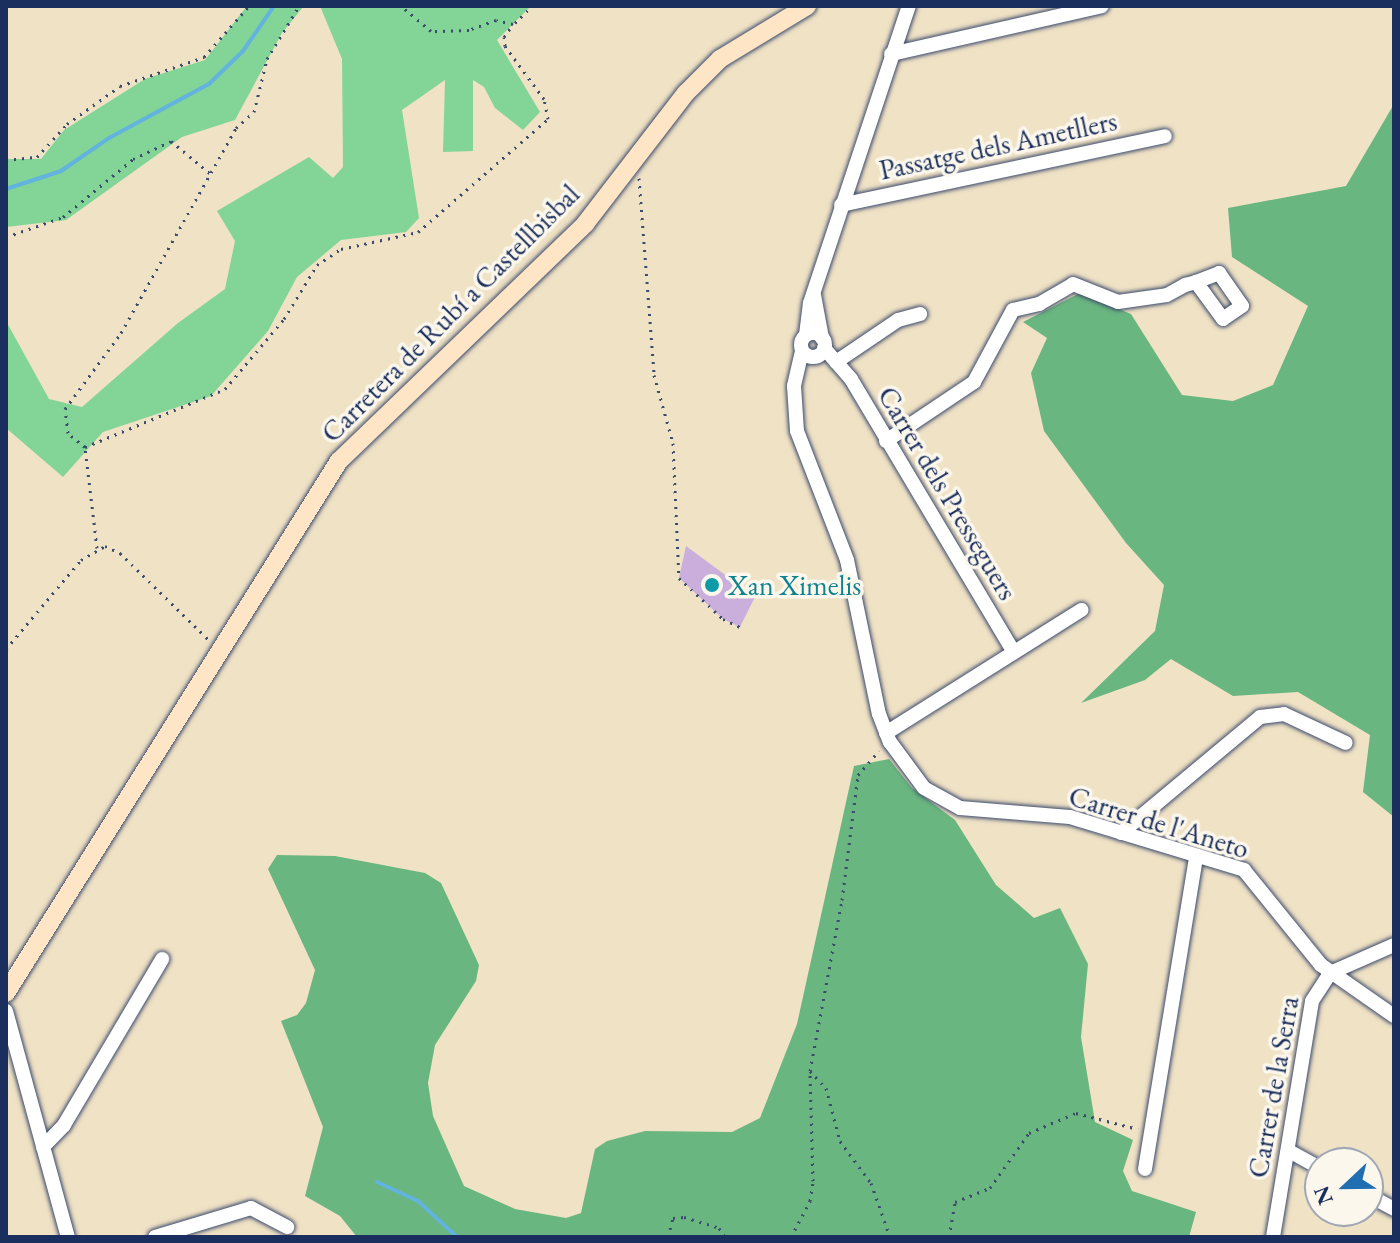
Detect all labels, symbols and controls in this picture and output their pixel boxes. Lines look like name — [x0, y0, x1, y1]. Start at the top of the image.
street label: Passatge dels Ametllers — [876, 103, 1120, 187]
street label: Carretera de Rubí a Castellbisbal — [314, 177, 586, 449]
street label: Carrer dels Presseguers — [871, 380, 1025, 606]
place label: Xan Ximelis — [728, 568, 861, 602]
marker: Xan Ximelis — [703, 576, 721, 594]
street label: Carrer de l'Aneto — [1065, 779, 1253, 865]
street label: Carrer de la Serra — [1241, 994, 1305, 1180]
north arrow — [1304, 1147, 1384, 1227]
text: N — [1306, 1182, 1340, 1209]

